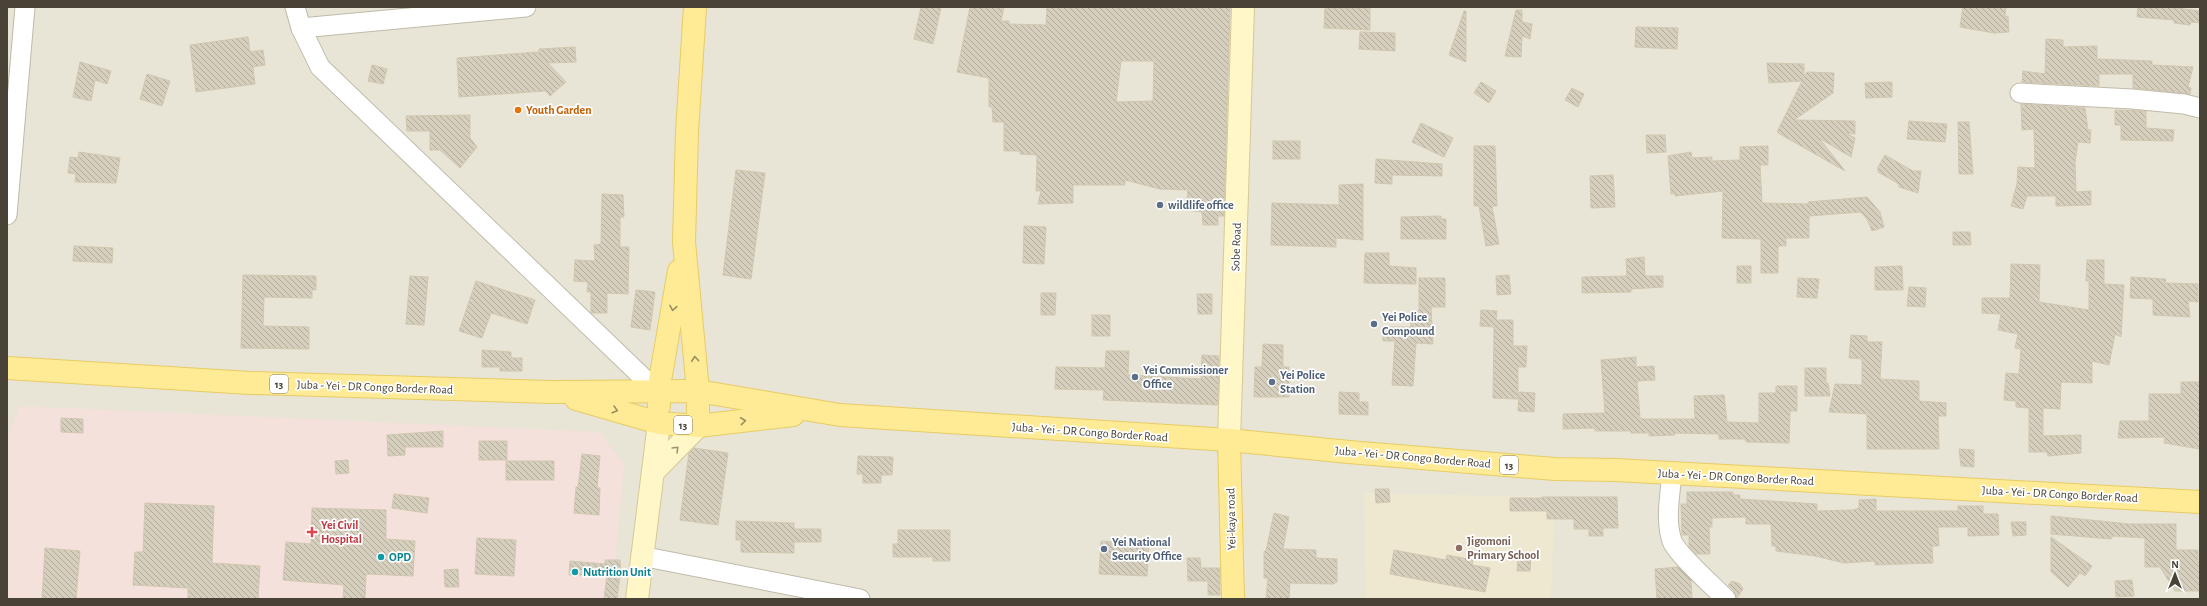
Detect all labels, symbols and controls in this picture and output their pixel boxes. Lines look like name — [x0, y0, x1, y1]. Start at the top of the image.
place label: Youth Garden — [526, 104, 592, 116]
marker: Youth Garden — [513, 105, 523, 115]
place label: wildlife office — [1168, 199, 1234, 211]
marker: wildlife office — [1155, 200, 1165, 210]
street label: Sobe Road — [1229, 222, 1243, 272]
one-way arrow — [669, 305, 677, 311]
place label: Yei Police Compound — [1382, 311, 1435, 337]
marker: Yei Police Compound — [1369, 319, 1379, 329]
one-way arrow — [691, 356, 700, 362]
place label: Yei Commissioner Office — [1143, 364, 1229, 390]
place label: Yei Police Station — [1280, 369, 1326, 395]
marker: Yei Commissioner Office — [1130, 372, 1140, 382]
road number: 13 — [270, 375, 288, 393]
marker: Yei Police Station — [1267, 377, 1277, 387]
street label: Juba - Yei - DR Congo Border Road — [297, 378, 453, 396]
one-way arrow — [612, 406, 619, 414]
road number: 13 — [674, 416, 692, 434]
one-way arrow — [740, 417, 746, 426]
street label: Juba - Yei - DR Congo Border Road — [1012, 421, 1168, 443]
street label: Juba - Yei - DR Congo Border Road — [1335, 444, 1491, 470]
one-way arrow — [671, 446, 679, 454]
road number: 13 — [1500, 456, 1518, 474]
street label: Juba - Yei - DR Congo Border Road — [1658, 467, 1814, 487]
street label: Juba - Yei - DR Congo Border Road — [1982, 484, 2138, 504]
street label: Yei-kaya road — [1224, 488, 1239, 550]
place label: Yei Civil Hospital — [321, 519, 362, 545]
marker: Yei Civil Hospital — [306, 526, 318, 538]
place label: Jigomoni Primary School — [1467, 535, 1539, 562]
place label: Yei National Security Office — [1112, 536, 1182, 563]
marker: Jigomoni Primary School — [1454, 543, 1464, 553]
marker: Yei National Security Office — [1099, 544, 1109, 554]
place label: OPD — [389, 551, 411, 563]
marker: OPD — [376, 552, 386, 562]
north arrow — [2155, 554, 2195, 594]
text: N — [2171, 559, 2179, 570]
place label: Nutrition Unit — [583, 566, 651, 578]
marker: Nutrition Unit — [570, 567, 580, 577]

